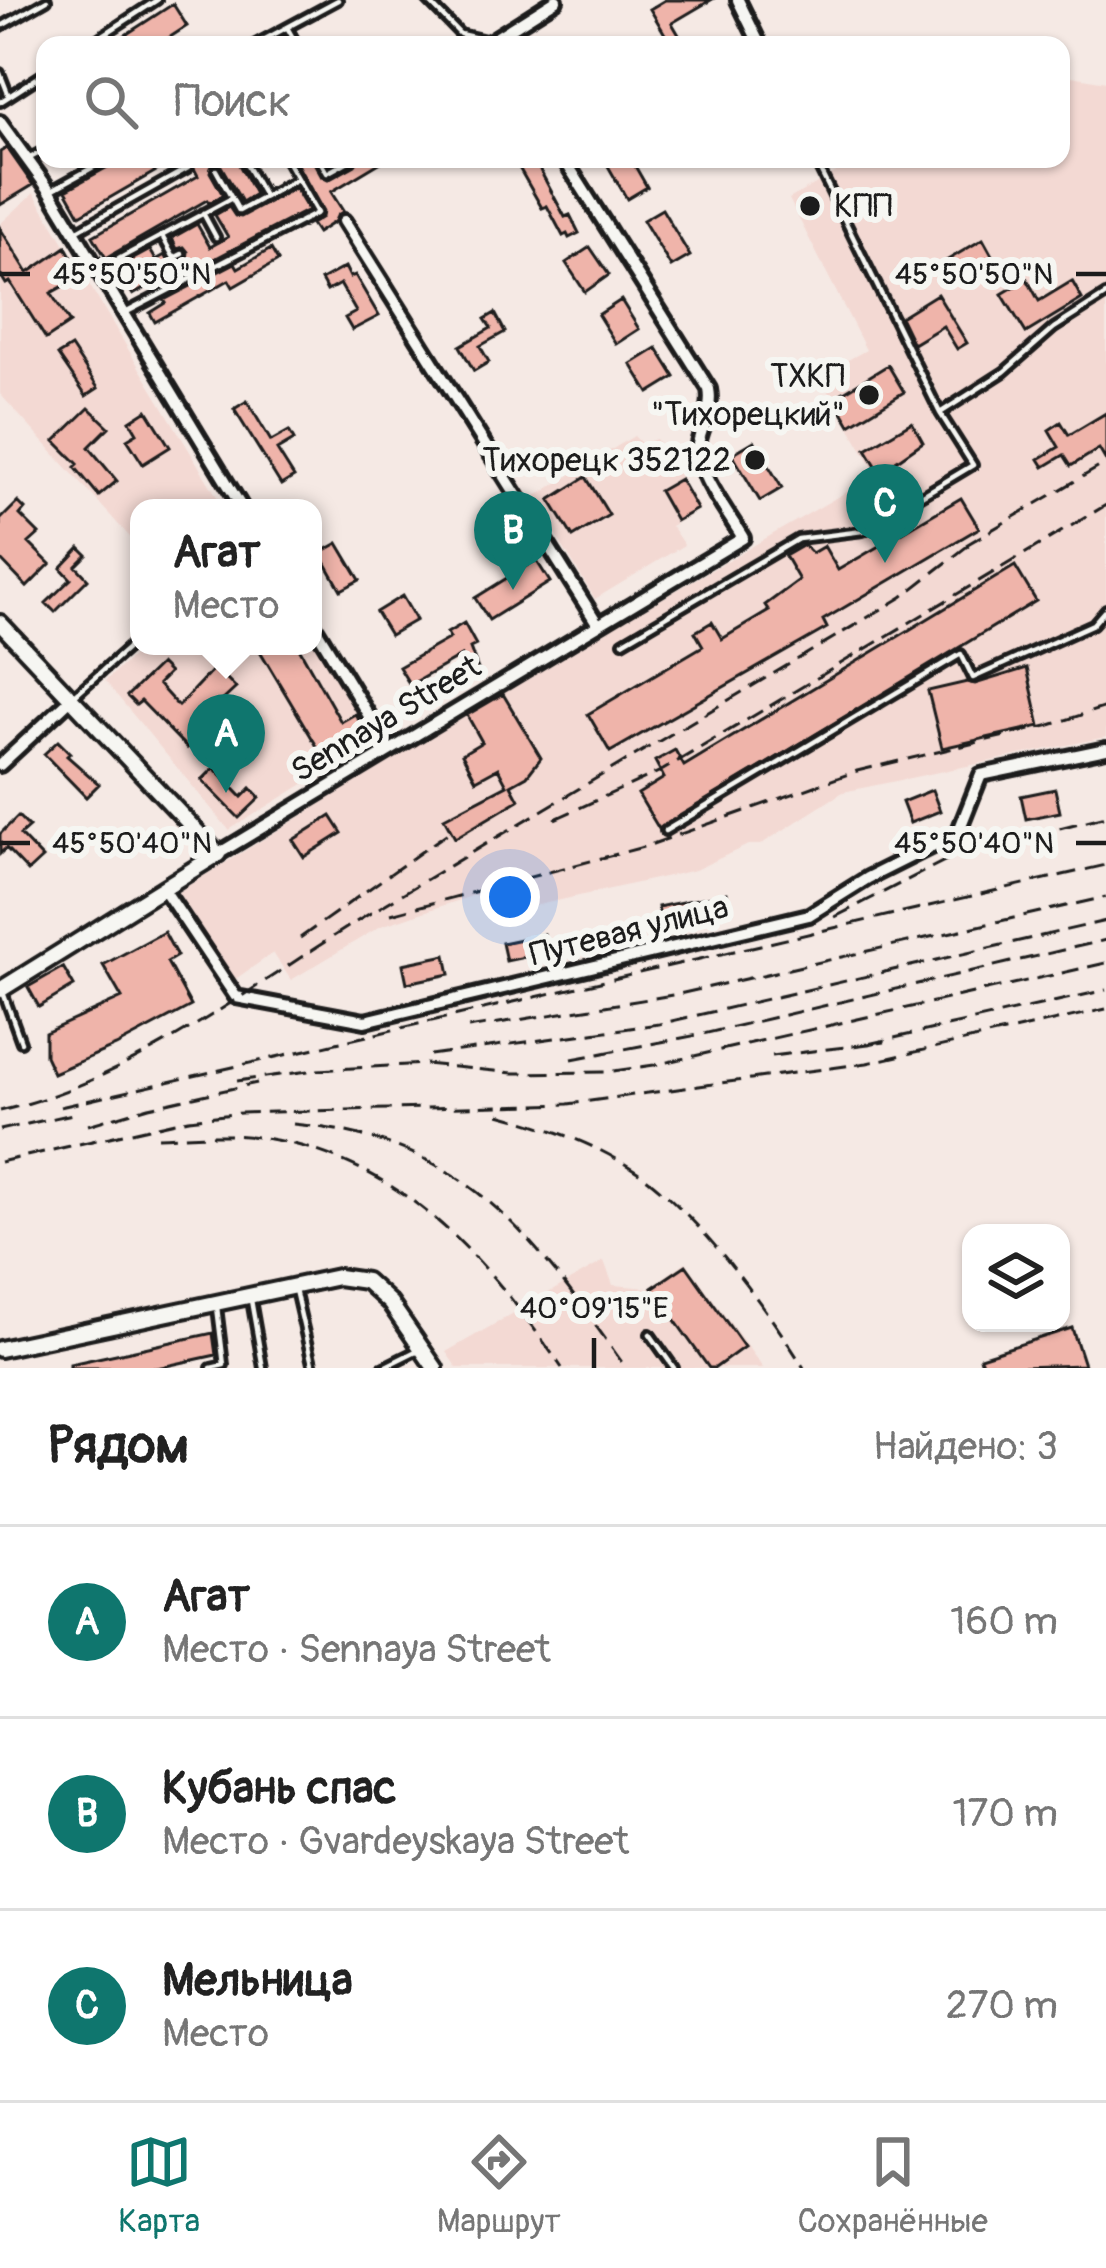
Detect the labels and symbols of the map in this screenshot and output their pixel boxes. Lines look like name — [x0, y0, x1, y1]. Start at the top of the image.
place label: КПП — [834, 186, 893, 227]
marker: КПП — [797, 193, 823, 219]
text: 45°50'50"N — [53, 256, 211, 293]
text: 45°50'50"N — [895, 256, 1053, 293]
place label: ТХКП "Тихорецкий" — [651, 356, 845, 435]
marker: ТХКП "Тихорецкий" — [856, 382, 882, 408]
place label: Тихорецк 352122 — [483, 440, 731, 481]
marker: Тихорецк 352122 — [742, 447, 768, 473]
pin: C — [846, 464, 924, 563]
pin: B — [474, 491, 552, 590]
street label: Sennaya Street — [284, 646, 489, 792]
pin: A — [187, 694, 265, 793]
text: 45°50'40"N — [52, 825, 212, 862]
text: 45°50'40"N — [894, 825, 1054, 862]
your location — [480, 867, 540, 927]
street label: Путевая улица — [525, 887, 733, 975]
text: 40°09'15"E — [520, 1290, 668, 1327]

